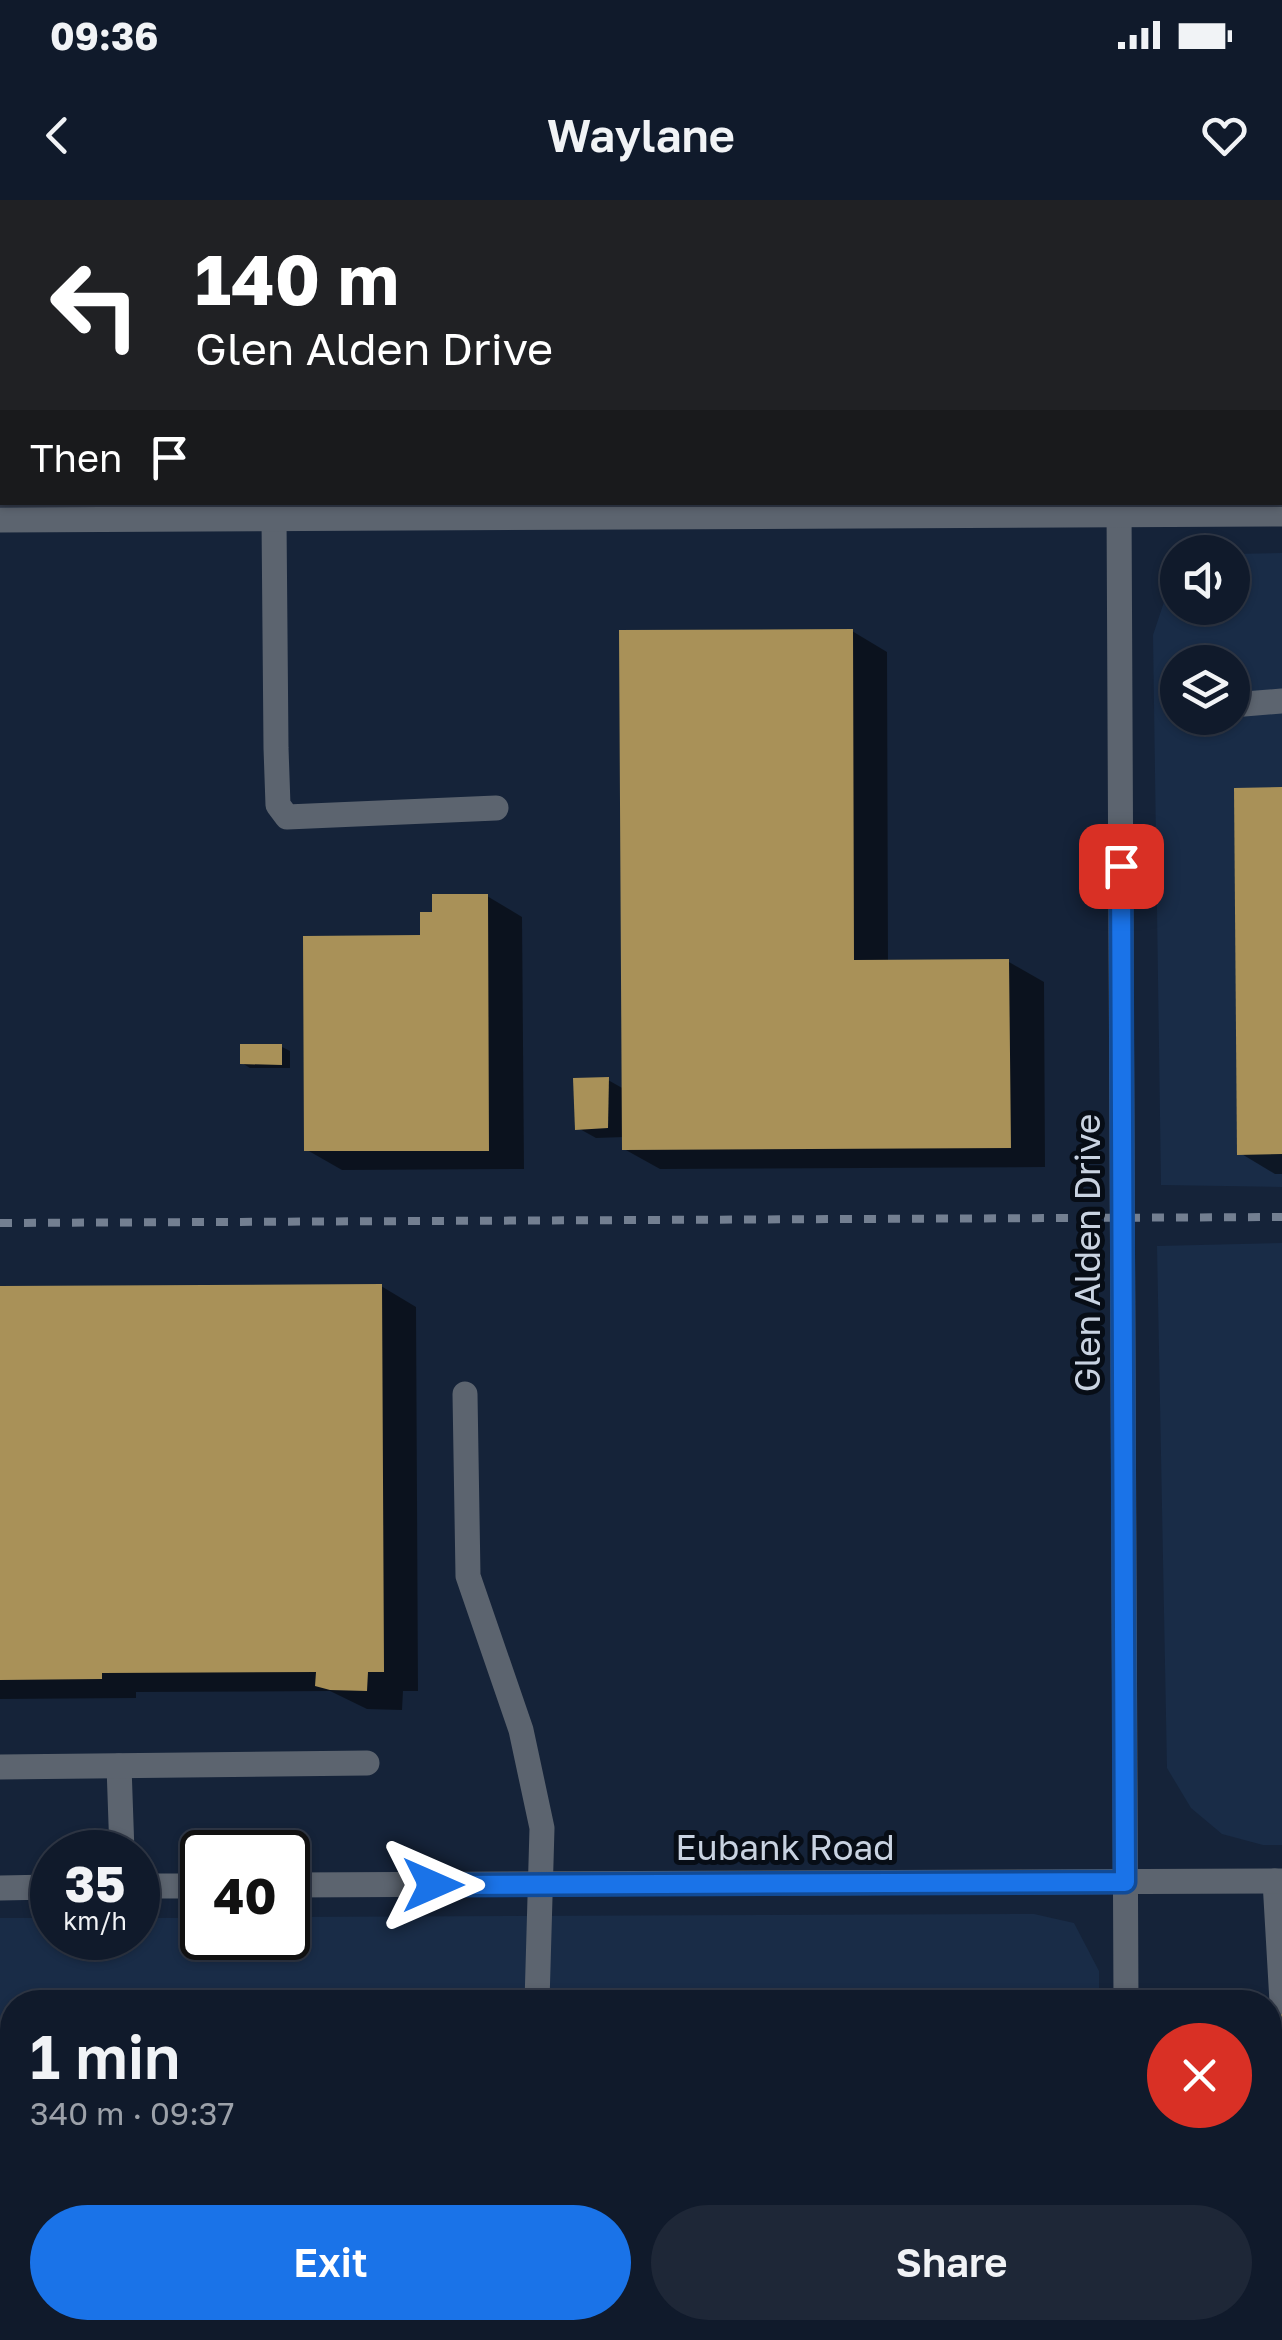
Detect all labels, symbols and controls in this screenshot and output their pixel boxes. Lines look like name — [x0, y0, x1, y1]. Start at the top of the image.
text: 09:36 — [50, 13, 158, 58]
icon: back — [30, 108, 85, 163]
text: Waylane — [547, 108, 735, 162]
icon: heart — [1197, 108, 1252, 163]
text: 140 m — [195, 236, 399, 320]
icon: left — [30, 240, 160, 370]
text: Glen Alden Drive — [195, 321, 553, 375]
icon: arrive — [142, 430, 197, 485]
text: Then — [30, 435, 122, 480]
map controls — [1160, 535, 1250, 735]
button: sound — [1160, 535, 1250, 625]
button: layers — [1160, 645, 1250, 735]
pin — [1079, 824, 1164, 909]
icon: arrive — [1094, 839, 1149, 894]
street label: Glen Alden Drive — [1066, 1114, 1108, 1392]
street label: Eubank Road — [675, 1826, 895, 1868]
speed limit sign: 40 — [180, 1830, 310, 1960]
position arrow — [381, 1833, 485, 1937]
text: 35 — [64, 1853, 125, 1913]
text: km/h — [63, 1905, 127, 1936]
text: 1 min — [30, 2020, 180, 2092]
button: close — [1147, 2023, 1252, 2128]
text: 340 m · 09:37 — [30, 2094, 234, 2132]
button: Exit — [30, 2205, 631, 2320]
button: Share — [651, 2205, 1252, 2320]

